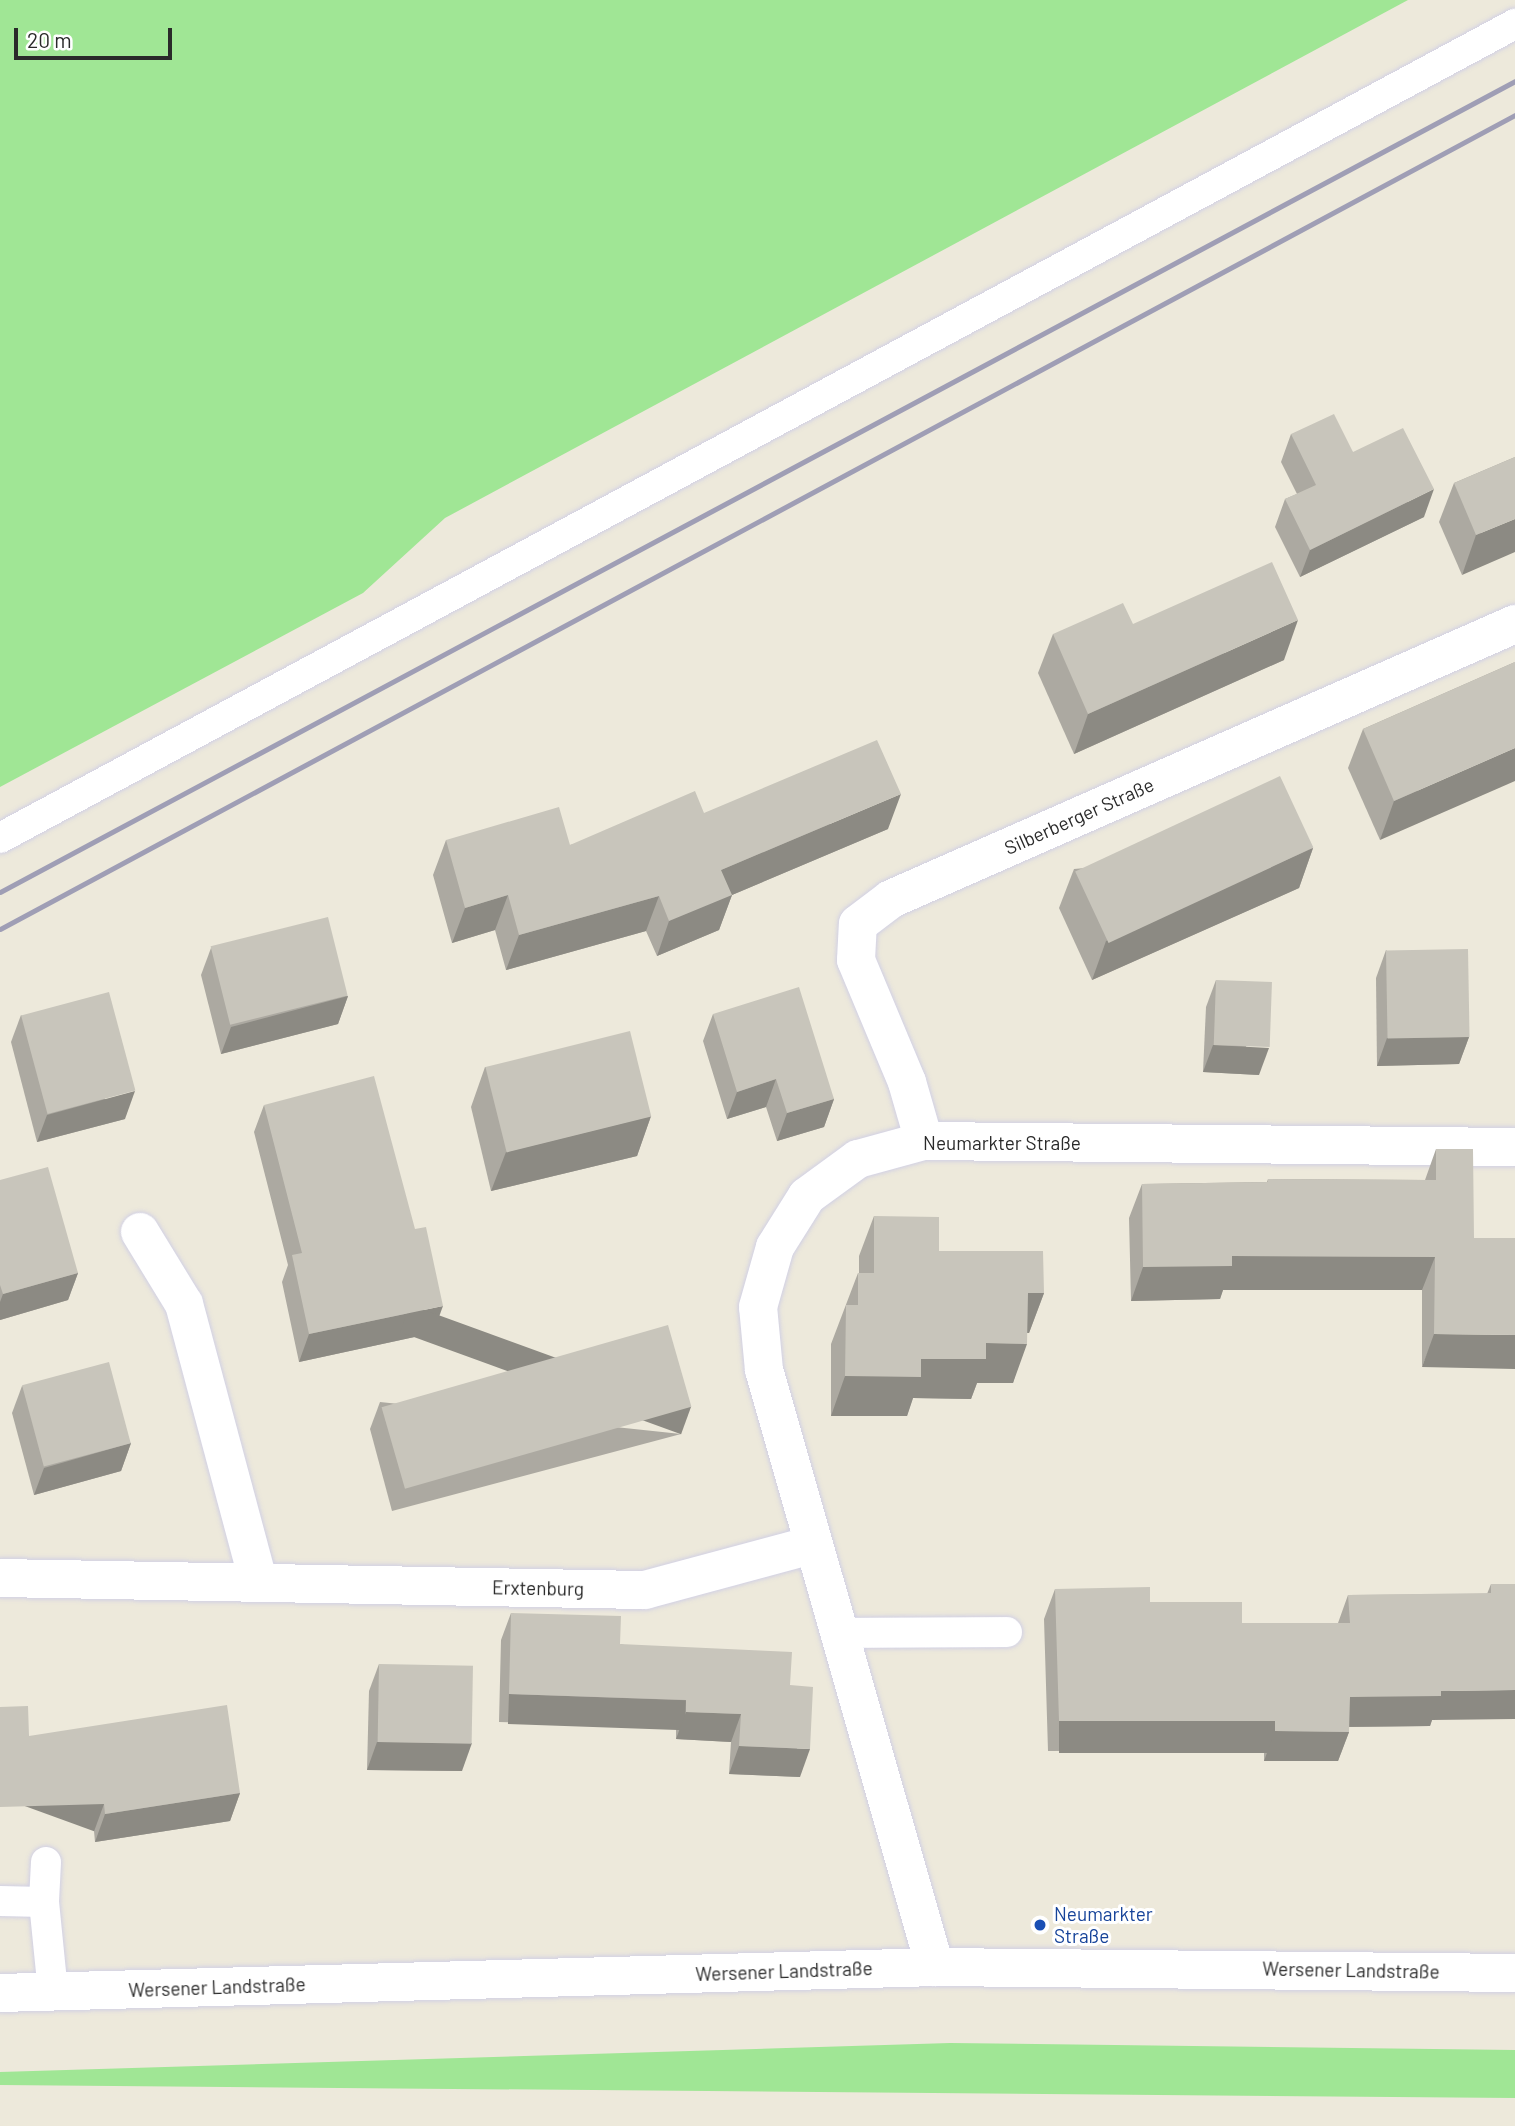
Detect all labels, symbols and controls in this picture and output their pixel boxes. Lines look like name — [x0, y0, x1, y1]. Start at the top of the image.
scale bar — [18, 14, 175, 58]
text: 20 m — [27, 27, 72, 52]
street label: Silberberger Straße — [1001, 773, 1157, 859]
street label: Neumarkter Straße — [923, 1132, 1081, 1154]
street label: Erxtenburg — [492, 1576, 584, 1600]
place label: Neumarkter Straße — [1054, 1903, 1153, 1947]
marker: Neumarkter Straße — [1032, 1917, 1048, 1933]
street label: Wersener Landstraße — [695, 1957, 873, 1985]
street label: Wersener Landstraße — [1262, 1957, 1440, 1983]
street label: Wersener Landstraße — [128, 1973, 306, 2001]

